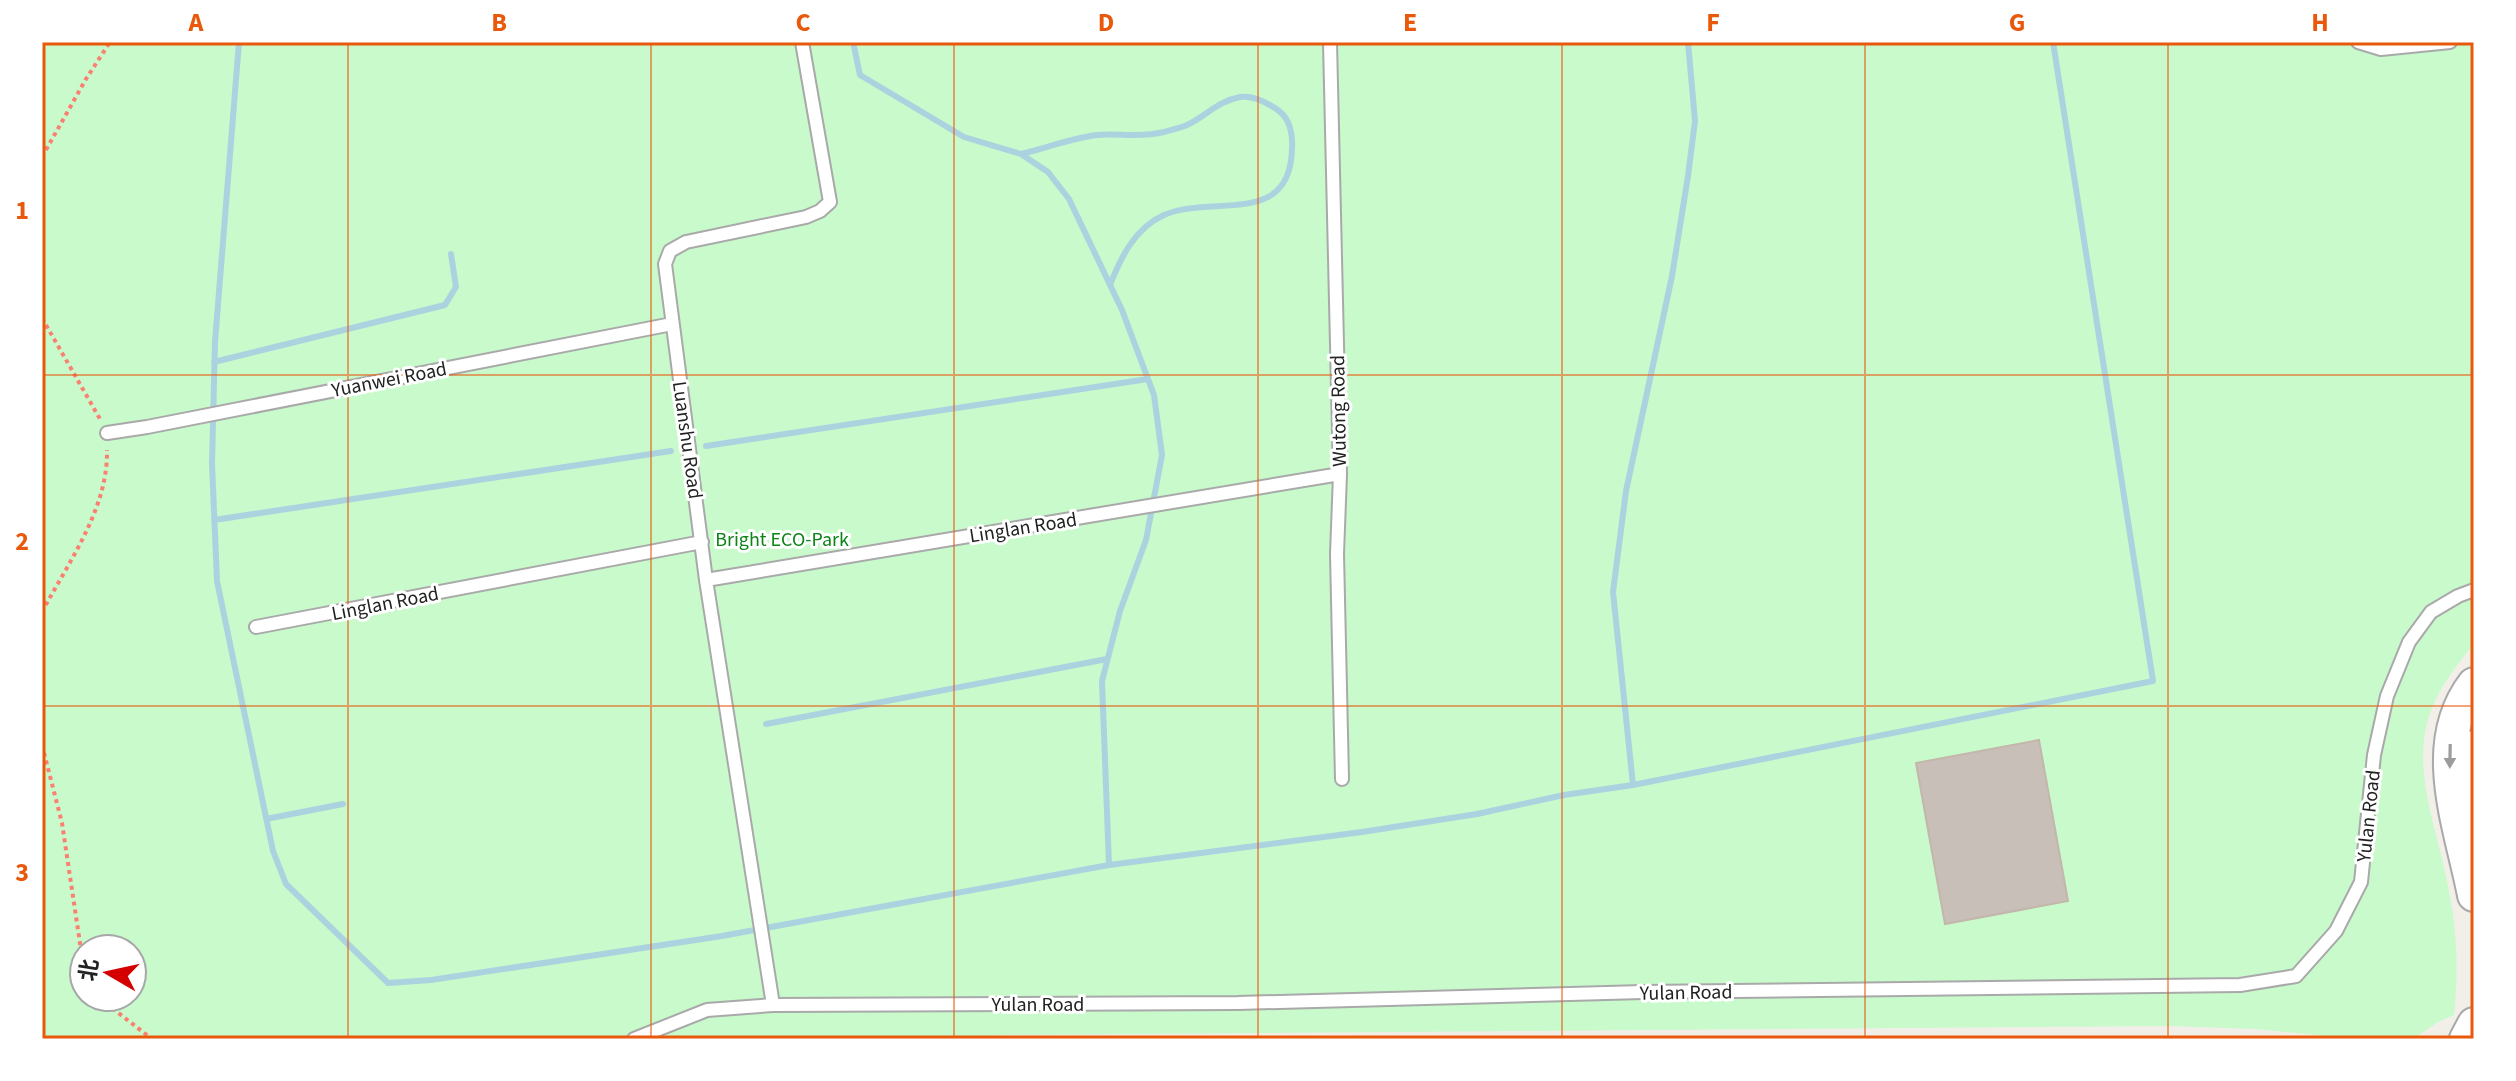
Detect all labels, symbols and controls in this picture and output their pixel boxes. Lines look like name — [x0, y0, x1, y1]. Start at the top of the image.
text: A — [188, 4, 205, 41]
text: B — [491, 4, 507, 41]
text: C — [795, 4, 811, 41]
text: D — [1098, 4, 1114, 41]
text: E — [1403, 4, 1417, 41]
text: F — [1706, 4, 1720, 41]
text: G — [2009, 4, 2025, 41]
text: H — [2311, 4, 2329, 41]
text: 1 — [15, 192, 29, 229]
street label: Yuanwei Road — [328, 355, 449, 405]
street label: Wutong Road — [1324, 355, 1354, 467]
street label: Luanshu Road — [665, 380, 709, 501]
street label: Linglan Road — [967, 506, 1079, 550]
text: 2 — [15, 523, 29, 560]
park label: Bright ECO-Park — [715, 526, 849, 554]
street label: Linglan Road — [329, 580, 441, 628]
one-way arrow — [2443, 744, 2456, 769]
street label: Yulan Road — [2350, 769, 2388, 865]
text: 3 — [15, 854, 29, 891]
north arrow — [68, 933, 148, 1013]
text: 北 — [72, 957, 107, 983]
street label: Yulan Road — [1638, 978, 1733, 1008]
street label: Yulan Road — [991, 991, 1084, 1019]

